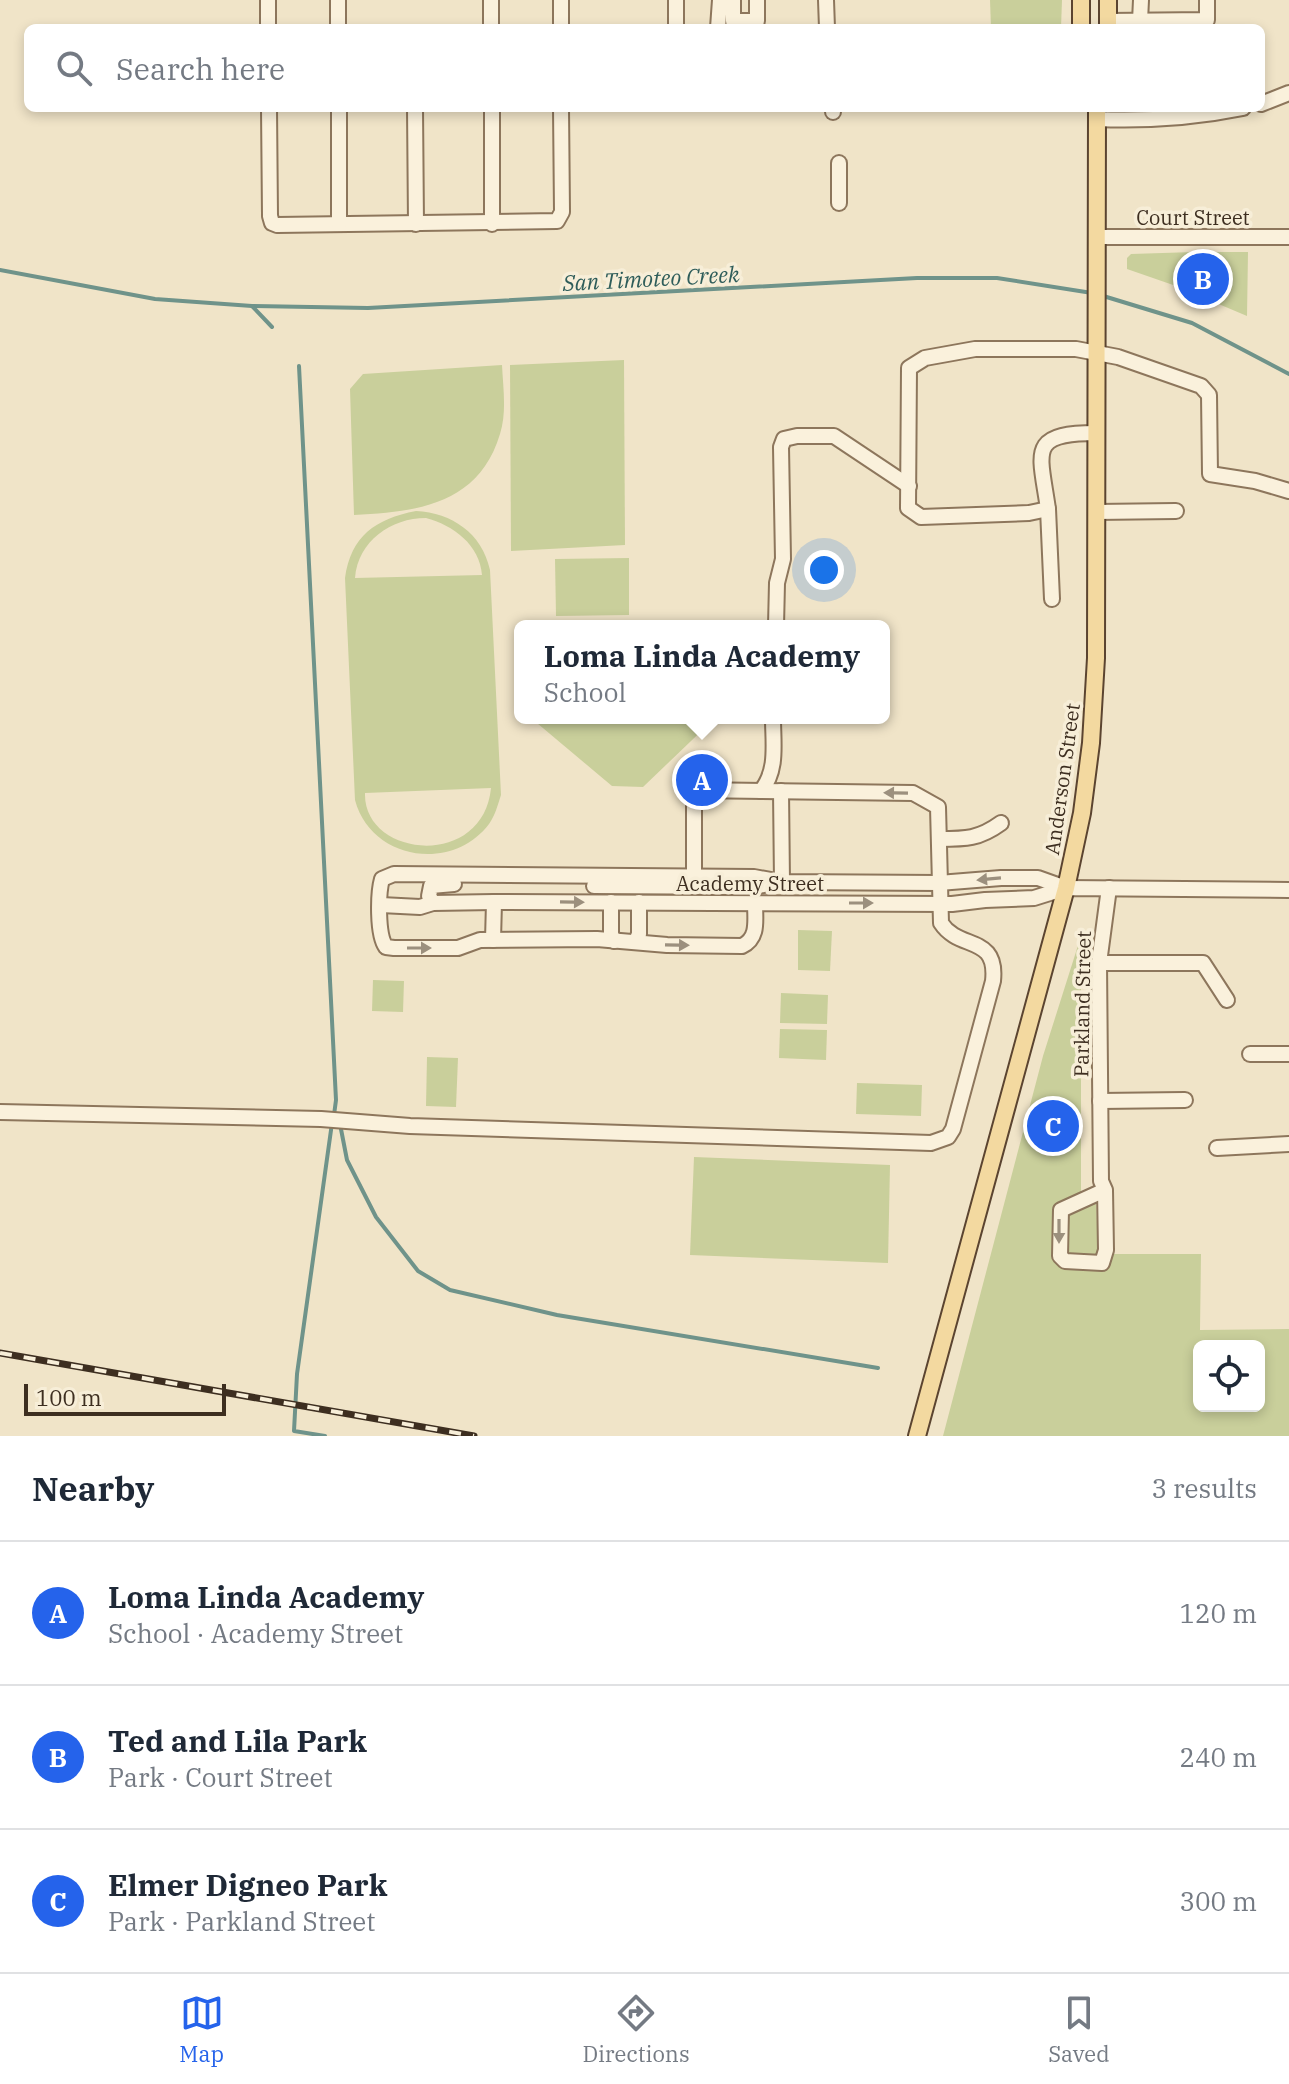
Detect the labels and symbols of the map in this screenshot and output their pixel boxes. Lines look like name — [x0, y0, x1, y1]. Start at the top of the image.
street label: Court Street — [1136, 204, 1250, 231]
pin: B — [1177, 249, 1229, 309]
water label: San Timoteo Creek — [561, 259, 740, 297]
your location — [804, 550, 844, 590]
street label: Anderson Street — [1038, 701, 1086, 857]
pin: A — [676, 750, 728, 810]
one-way arrow — [883, 786, 908, 799]
street label: Academy Street — [676, 870, 824, 897]
one-way arrow — [976, 873, 1001, 886]
one-way arrow — [560, 896, 585, 908]
one-way arrow — [849, 897, 874, 909]
street label: Parkland Street — [1067, 931, 1097, 1077]
one-way arrow — [665, 939, 690, 951]
one-way arrow — [407, 942, 432, 954]
pin: C — [1027, 1096, 1079, 1156]
one-way arrow — [1053, 1219, 1065, 1244]
scale bar — [24, 1380, 226, 1416]

